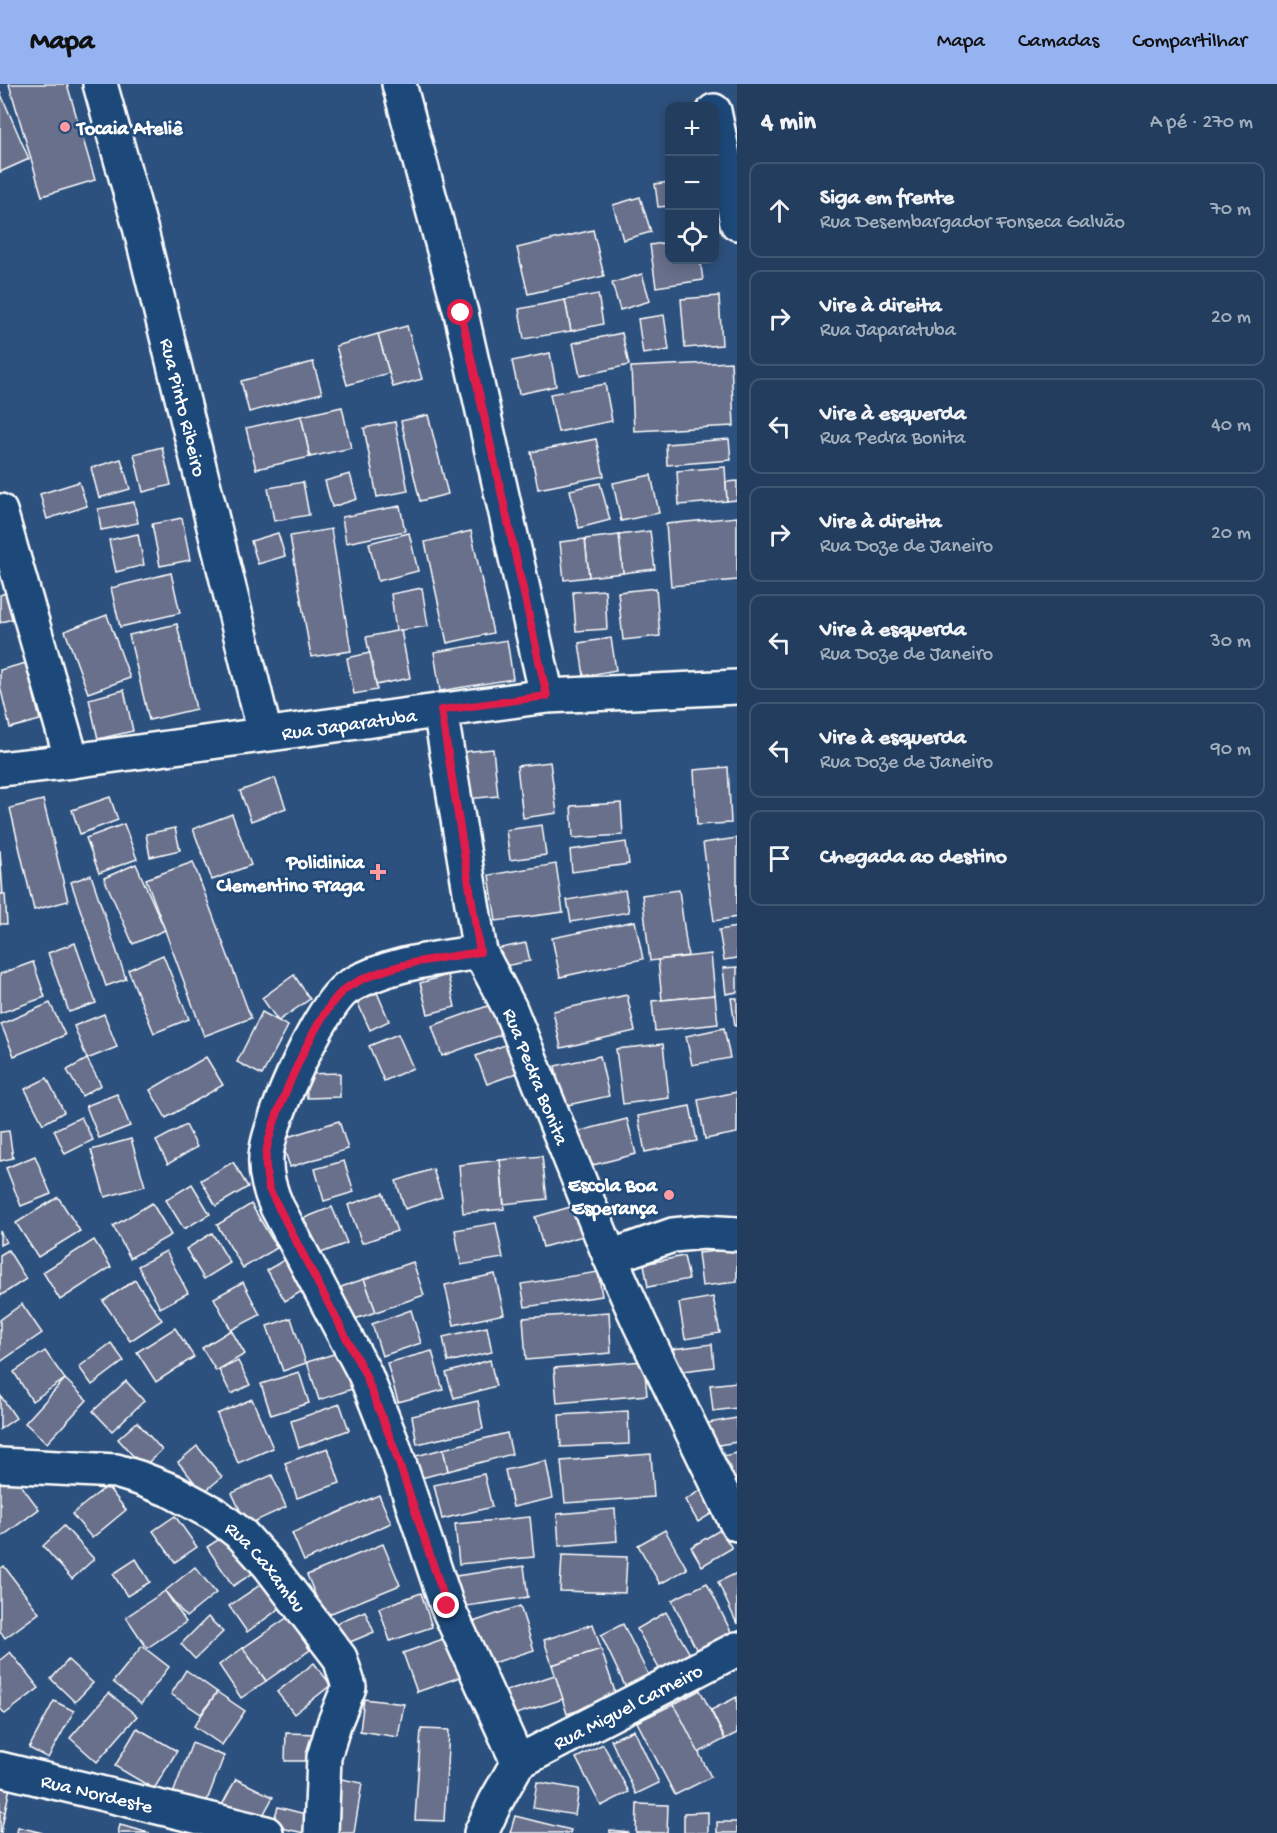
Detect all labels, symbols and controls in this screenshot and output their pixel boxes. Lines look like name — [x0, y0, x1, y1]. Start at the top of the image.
text: Mapa — [30, 26, 94, 59]
text: Mapa — [937, 30, 985, 55]
text: Camadas — [1018, 30, 1099, 55]
text: Compartilhar — [1132, 30, 1247, 55]
map controls — [665, 102, 719, 264]
button: + — [665, 102, 719, 156]
text: 4 min — [761, 108, 816, 139]
text: A pé · 270 m — [1150, 112, 1253, 135]
place label: Tocaia Ateliê — [75, 119, 183, 142]
marker: Tocaia Ateliê — [58, 120, 72, 134]
button: − — [665, 156, 719, 210]
text: Siga em frente — [820, 186, 954, 212]
icon: ahead — [763, 194, 796, 227]
text: 70 m — [1210, 199, 1251, 222]
button: locate — [665, 210, 719, 264]
text: Rua Desembargador Fonseca Galvão — [820, 212, 1125, 235]
text: Vire à direita — [820, 294, 942, 320]
route start — [447, 299, 473, 325]
icon: right — [763, 302, 796, 335]
text: 20 m — [1211, 307, 1251, 330]
text: Rua Japaratuba — [820, 320, 956, 343]
street label: Rua Pinto Ribeiro — [153, 337, 209, 479]
text: Vire à esquerda — [820, 402, 966, 428]
icon: left — [763, 410, 796, 443]
text: 40 m — [1211, 415, 1251, 438]
text: Rua Pedra Bonita — [820, 428, 965, 451]
text: Vire à direita — [820, 510, 942, 536]
icon: right — [763, 518, 796, 551]
text: 20 m — [1211, 523, 1251, 546]
text: Rua Doze de Janeiro — [820, 536, 993, 559]
text: Vire à esquerda — [820, 618, 966, 644]
icon: left — [763, 626, 796, 659]
text: 30 m — [1210, 631, 1251, 654]
text: Rua Doze de Janeiro — [820, 644, 993, 667]
street label: Rua Japaratuba — [281, 706, 419, 747]
text: Vire à esquerda — [820, 726, 966, 752]
icon: left — [763, 734, 796, 767]
text: 90 m — [1211, 739, 1251, 762]
text: Rua Doze de Janeiro — [820, 752, 993, 775]
icon: arrive — [763, 842, 796, 875]
text: Chegada ao destino — [820, 845, 1007, 871]
place label: Policlinica Clementino Fraga — [215, 853, 365, 899]
marker: Policlinica Clementino Fraga — [369, 863, 387, 881]
street label: Rua Pedra Bonita — [496, 1006, 572, 1150]
place label: Escola Boa Esperança — [568, 1176, 658, 1222]
marker: Escola Boa Esperança — [662, 1188, 676, 1202]
street label: Rua Caxambu — [219, 1518, 310, 1619]
route end — [433, 1592, 459, 1618]
street label: Rua Miguel Carneiro — [550, 1661, 707, 1757]
street label: Rua Nordeste — [38, 1771, 155, 1820]

